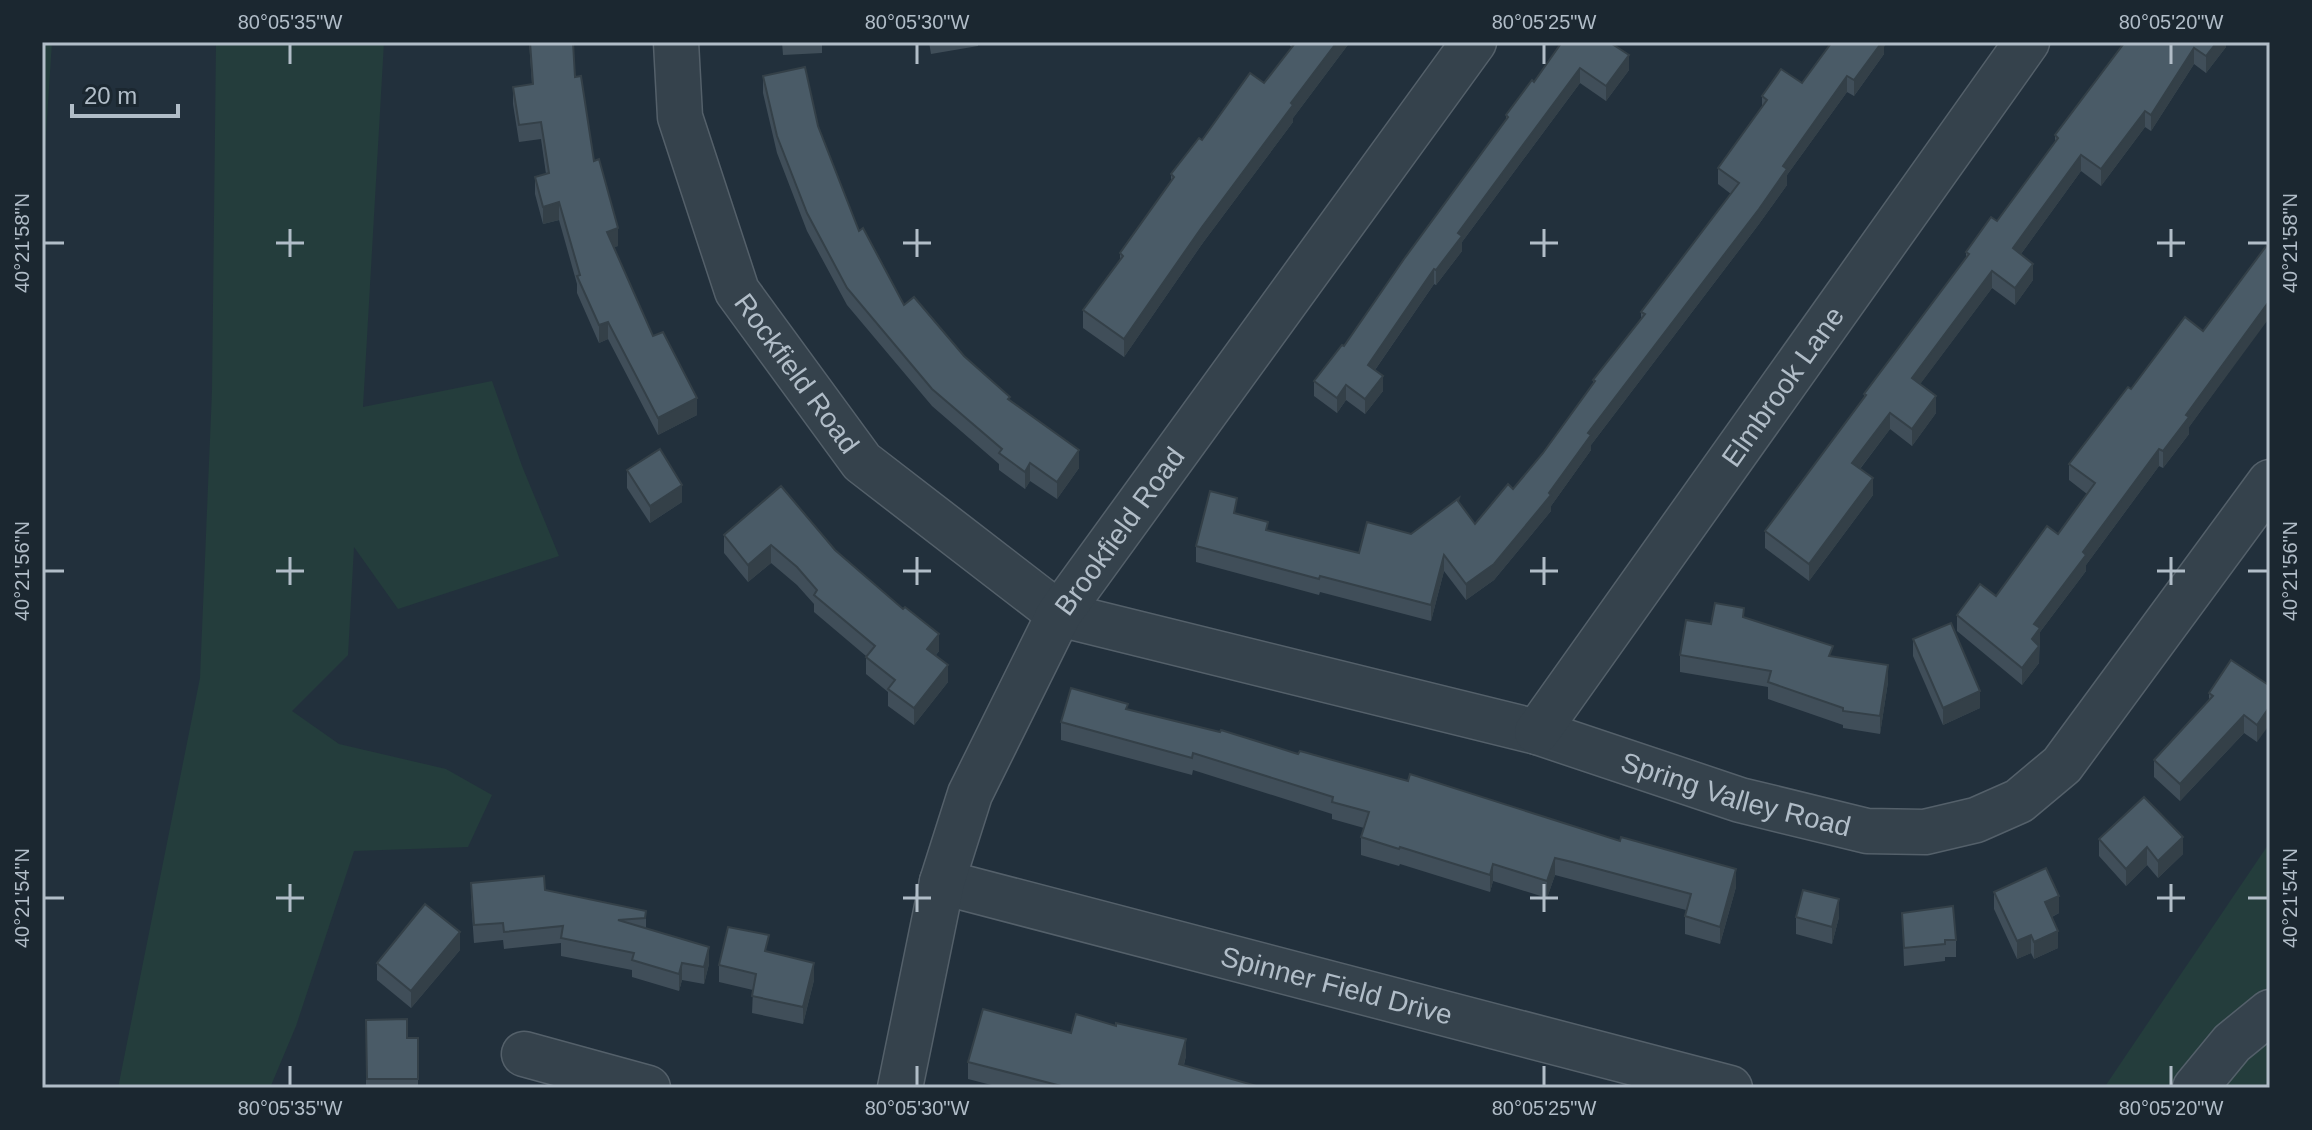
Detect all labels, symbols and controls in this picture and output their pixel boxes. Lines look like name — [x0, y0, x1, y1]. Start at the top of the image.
text: 80°05'35"W — [238, 11, 342, 33]
text: 80°05'30"W — [865, 11, 969, 33]
text: 80°05'25"W — [1492, 11, 1596, 33]
text: 80°05'20"W — [2119, 11, 2223, 33]
scale bar — [72, 68, 178, 118]
text: 20 m — [84, 82, 137, 109]
text: 40°21'58"N — [11, 193, 33, 293]
text: 40°21'58"N — [2279, 193, 2301, 293]
street label: Rockfield Road — [729, 287, 866, 459]
street label: Elmbrook Lane — [1715, 301, 1850, 472]
street label: Brookfield Road — [1048, 441, 1190, 621]
text: 40°21'56"N — [11, 521, 33, 621]
text: 40°21'56"N — [2279, 521, 2301, 621]
street label: Spring Valley Road — [1617, 746, 1854, 842]
text: 40°21'54"N — [11, 848, 33, 948]
text: 40°21'54"N — [2279, 848, 2301, 948]
street label: Spinner Field Drive — [1218, 940, 1456, 1030]
text: 80°05'35"W — [238, 1097, 342, 1119]
text: 80°05'30"W — [865, 1097, 969, 1119]
text: 80°05'25"W — [1492, 1097, 1596, 1119]
text: 80°05'20"W — [2119, 1097, 2223, 1119]

